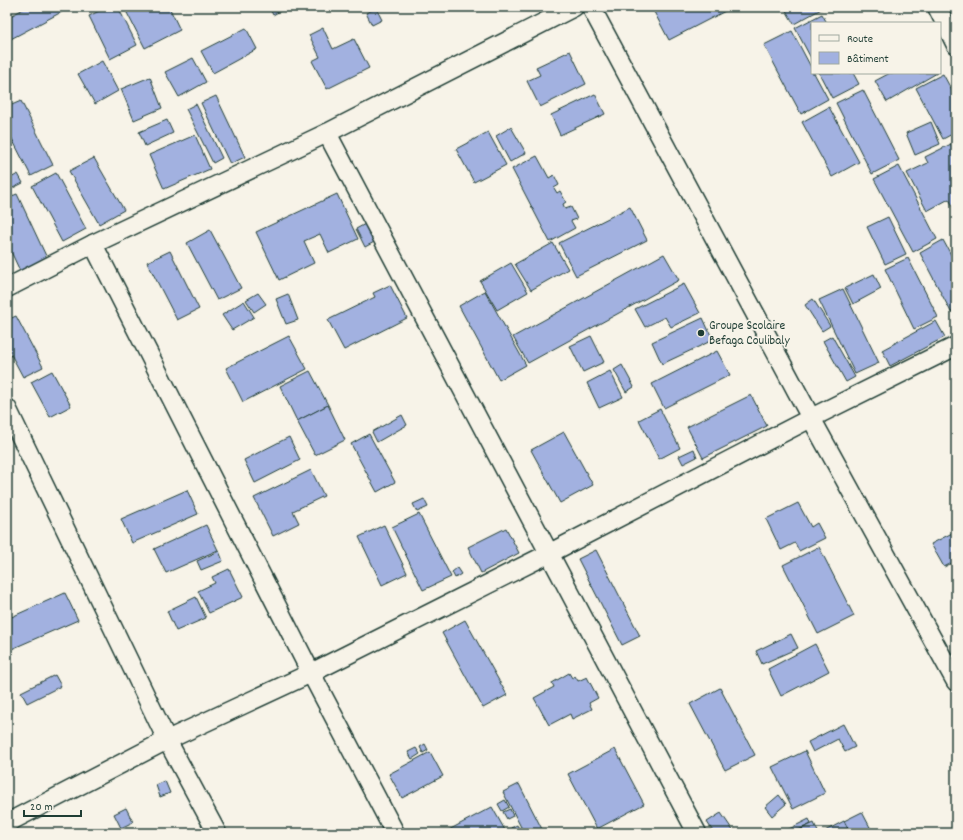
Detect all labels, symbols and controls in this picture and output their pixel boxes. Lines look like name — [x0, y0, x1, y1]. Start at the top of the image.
legend — [811, 22, 941, 74]
text: Route — [847, 31, 873, 48]
text: Bâtiment — [847, 51, 889, 68]
place label: Groupe Scolaire Befaga Coulibaly — [709, 317, 790, 351]
marker: Groupe Scolaire Befaga Coulibaly — [696, 328, 706, 338]
scale bar — [24, 792, 81, 818]
text: 20 m — [30, 799, 53, 816]

